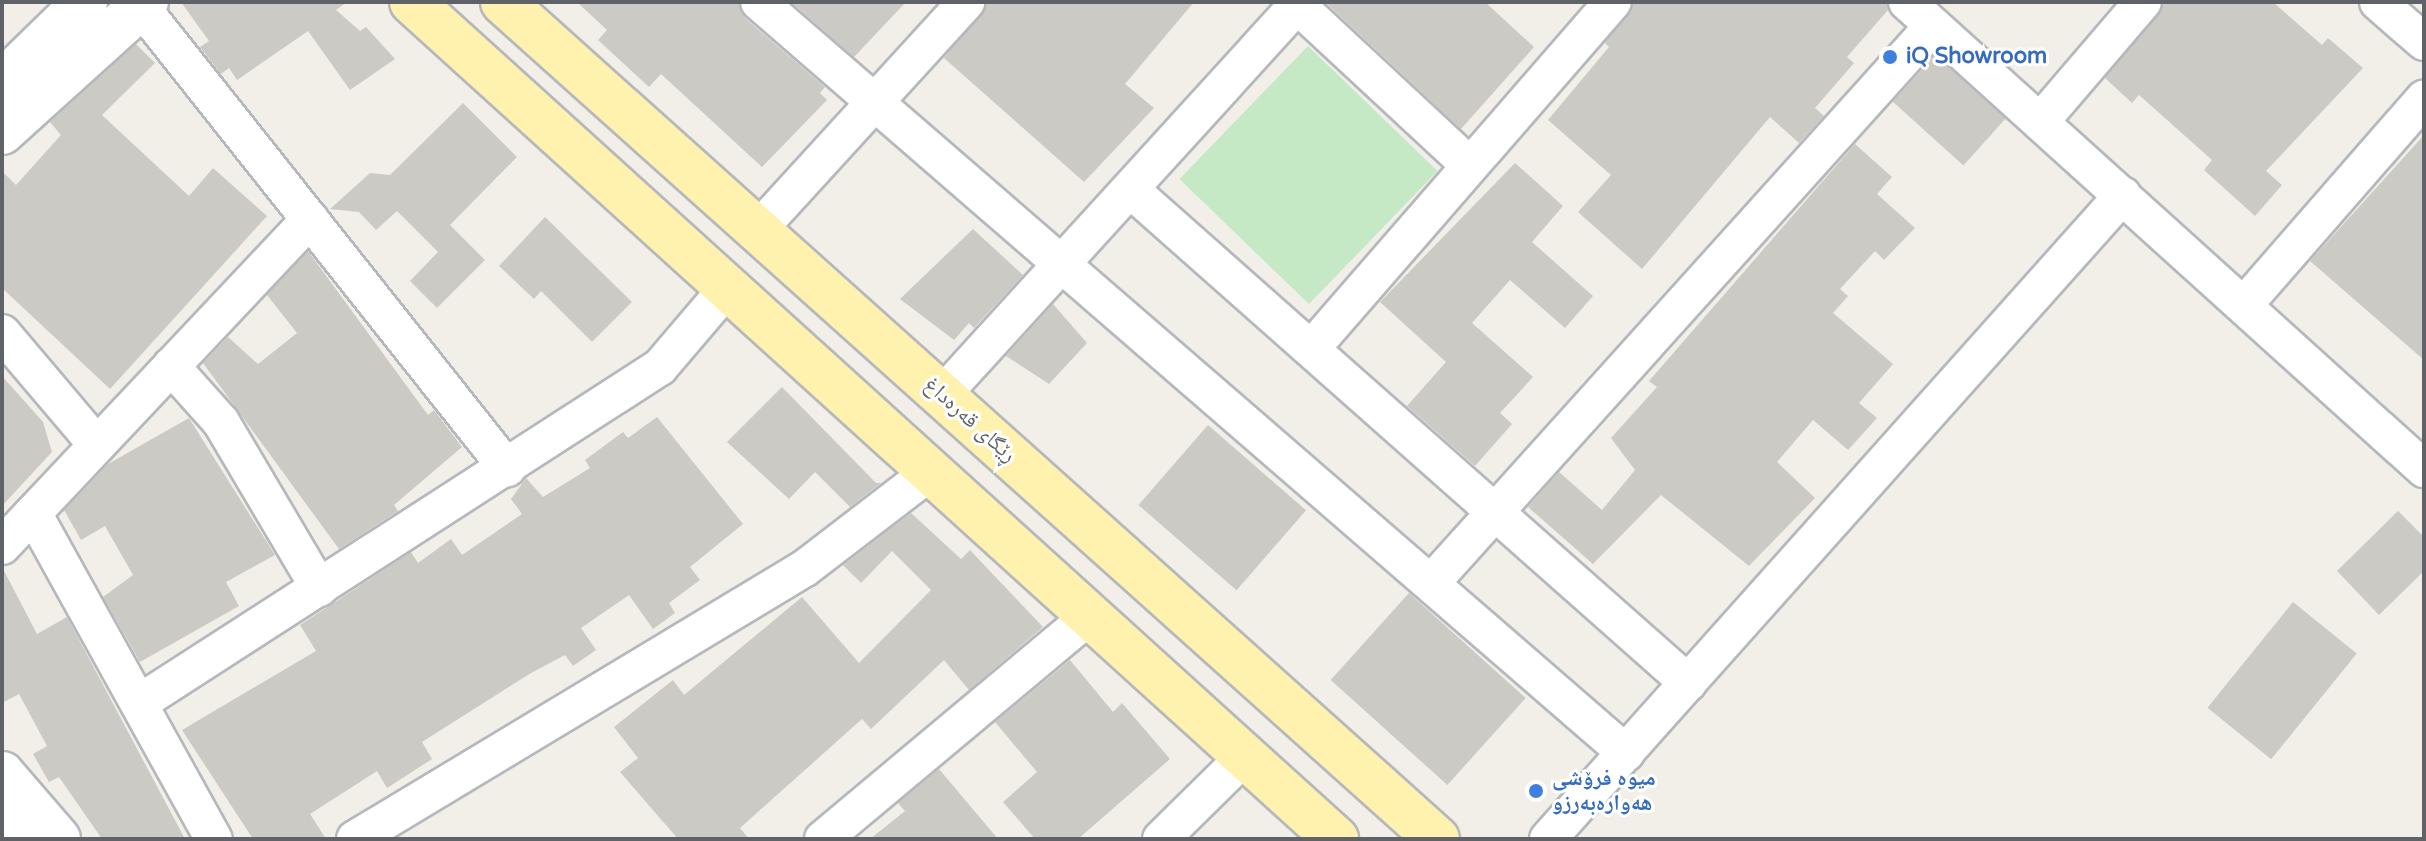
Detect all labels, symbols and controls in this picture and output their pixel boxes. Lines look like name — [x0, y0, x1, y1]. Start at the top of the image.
place label: iQ Showroom — [1906, 44, 2047, 70]
marker: iQ Showroom — [1881, 48, 1899, 66]
street label: ڕێگای قەرەداغ — [918, 372, 1022, 468]
place label: میوە فرۆشی هەوارەبەرزو — [1552, 765, 1656, 816]
marker: میوە فرۆشی هەوارەبەرزو — [1527, 782, 1545, 800]

